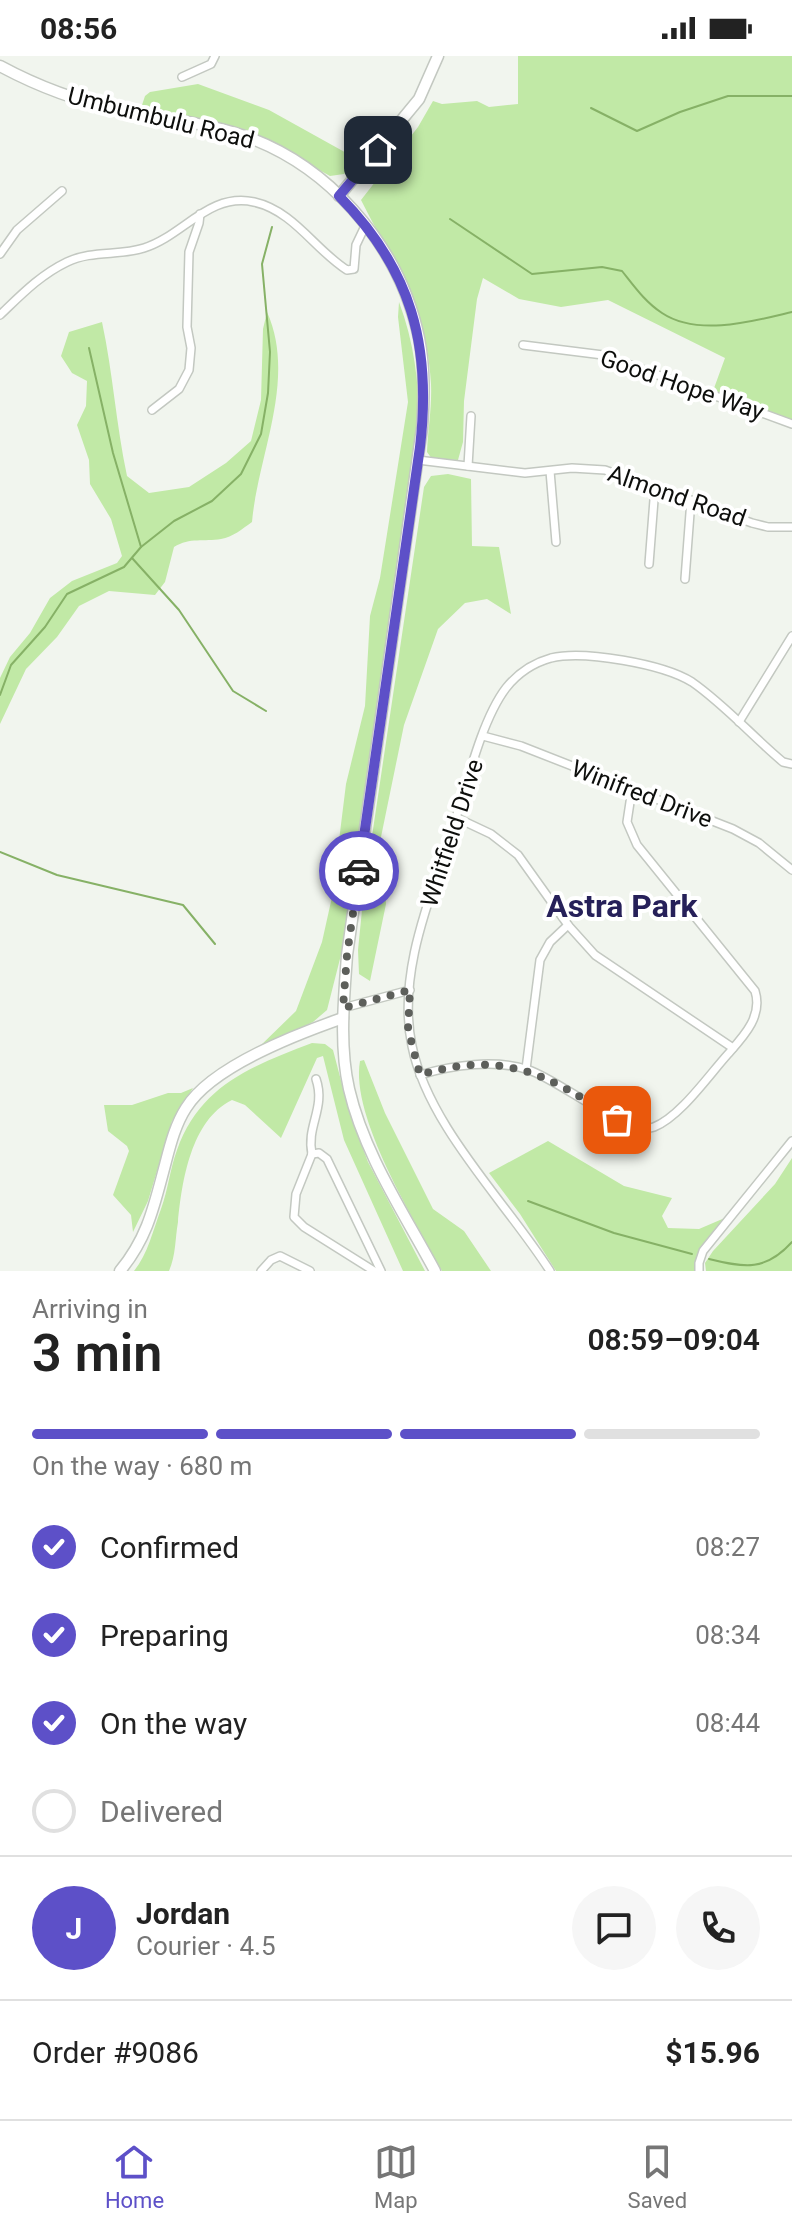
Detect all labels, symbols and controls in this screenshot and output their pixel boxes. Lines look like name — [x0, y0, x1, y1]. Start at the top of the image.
text: 08:56 — [40, 11, 117, 46]
street label: Umbumbulu Road — [65, 81, 257, 155]
pin — [344, 116, 412, 184]
icon: home — [356, 128, 400, 172]
street label: Good Hope Way — [596, 344, 768, 426]
street label: Almond Road — [604, 459, 750, 533]
street label: Winifred Drive — [568, 754, 716, 834]
street label: Whitfield Drive — [415, 756, 489, 910]
courier — [319, 831, 399, 911]
icon: car — [337, 849, 381, 893]
district label: Astra Park — [546, 887, 699, 925]
pin — [583, 1086, 651, 1154]
icon: bag — [595, 1098, 639, 1142]
text: Arriving in — [32, 1294, 148, 1324]
text: 08:59–09:04 — [587, 1322, 760, 1357]
text: 3 min — [32, 1323, 162, 1384]
text: On the way · 680 m — [32, 1451, 252, 1481]
icon: check — [32, 1525, 76, 1569]
text: Confirmed — [100, 1530, 239, 1565]
text: 08:27 — [695, 1532, 760, 1562]
icon: check — [32, 1613, 76, 1657]
text: Preparing — [100, 1618, 229, 1653]
text: 08:34 — [695, 1620, 760, 1650]
icon: check — [32, 1701, 76, 1745]
text: On the way — [100, 1706, 247, 1741]
text: 08:44 — [695, 1708, 760, 1738]
text: Delivered — [100, 1794, 223, 1829]
button: chat — [572, 1886, 656, 1970]
button: phone — [676, 1886, 760, 1970]
text: Jordan — [136, 1896, 230, 1931]
text: J — [66, 1911, 82, 1946]
text: Courier · 4.5 — [136, 1931, 276, 1961]
text: Order #9086 — [32, 2035, 199, 2070]
text: $15.96 — [665, 2035, 760, 2070]
tab: Home — [105, 2140, 164, 2213]
tab: Map — [374, 2140, 418, 2213]
tab: Saved — [628, 2140, 687, 2213]

